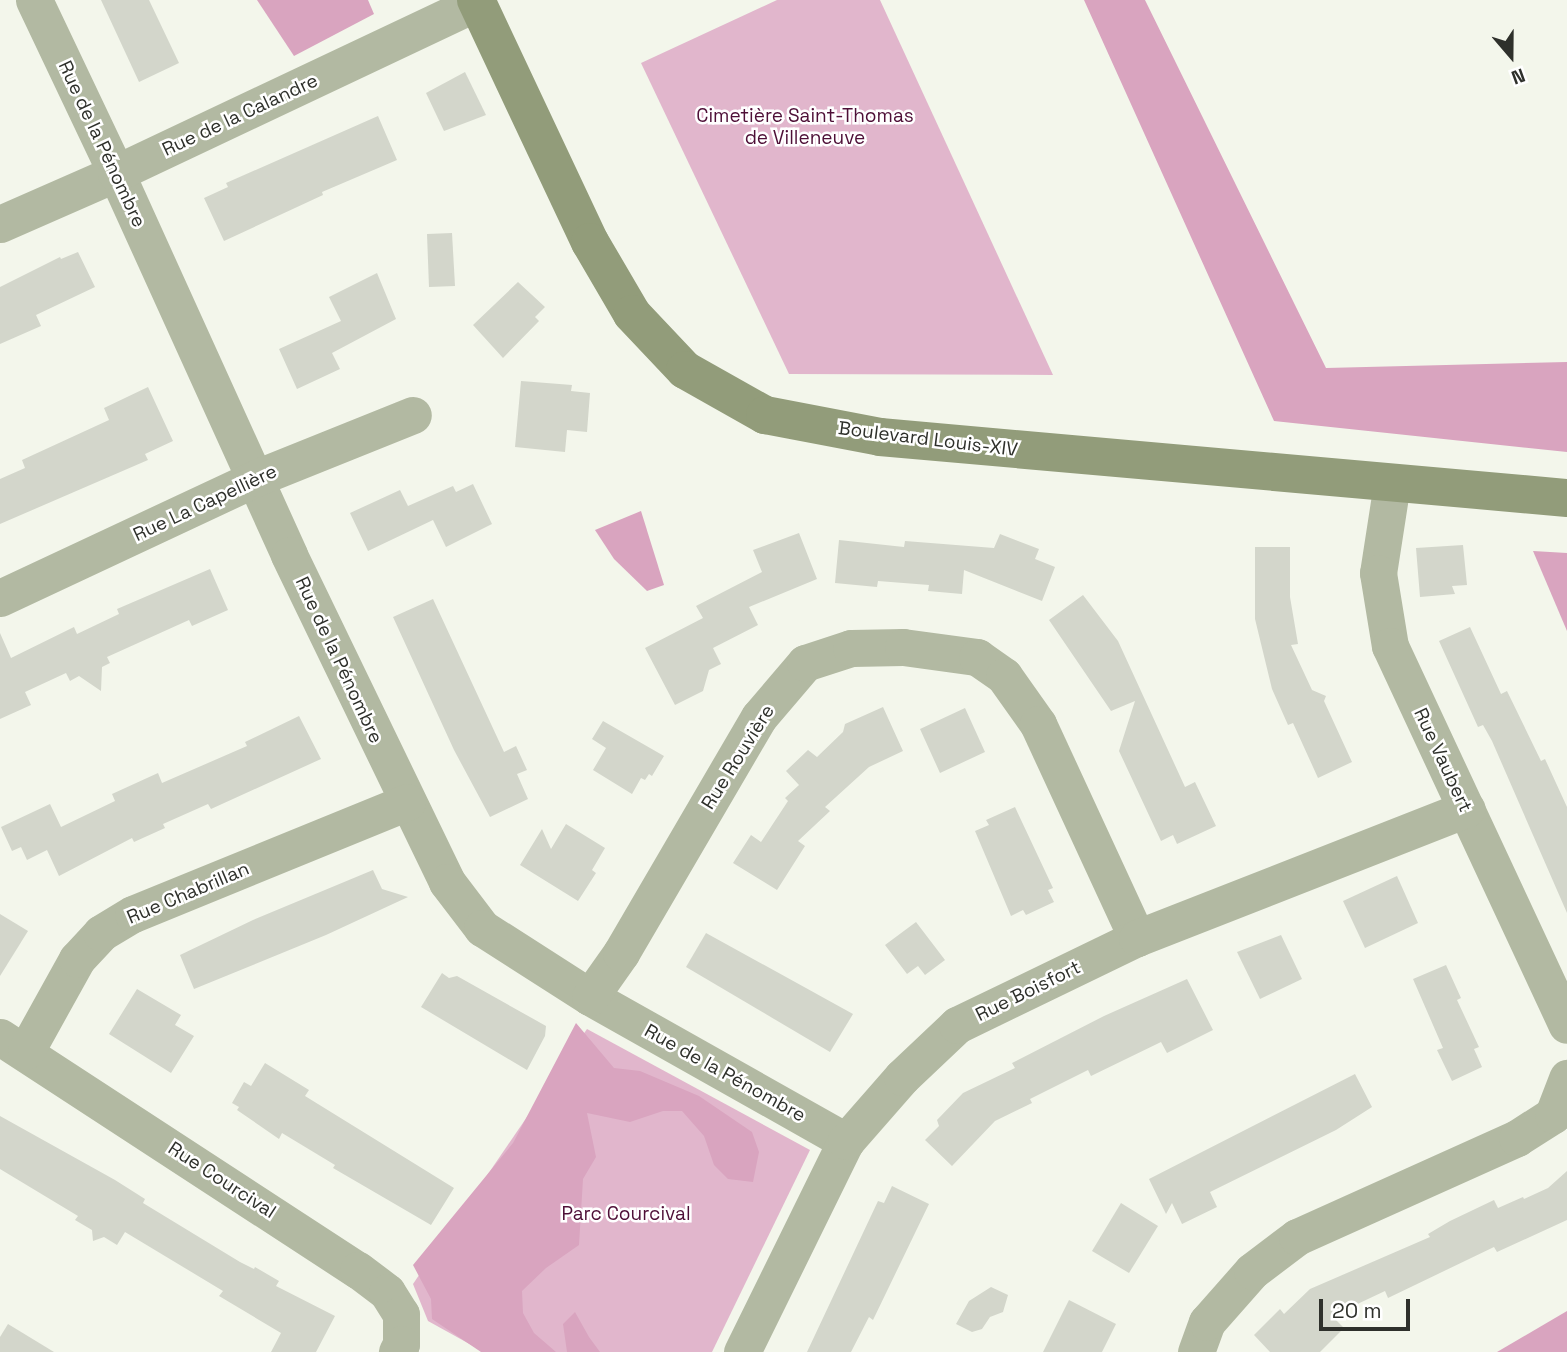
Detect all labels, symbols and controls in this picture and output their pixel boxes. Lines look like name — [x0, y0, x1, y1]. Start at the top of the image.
north arrow — [1476, 21, 1546, 91]
street label: Rue de la Pénombre — [53, 57, 151, 231]
text: N — [1508, 62, 1529, 90]
street label: Rue de la Calandre — [158, 69, 322, 161]
park label: Cimetière Saint-Thomas de Villeneuve — [696, 105, 914, 149]
street label: Boulevard Louis-XIV — [837, 417, 1019, 461]
street label: Rue La Capellière — [130, 460, 280, 546]
street label: Rue de la Pénombre — [290, 573, 388, 747]
street label: Rue Rouvière — [697, 700, 779, 814]
street label: Rue Vaubert — [1409, 704, 1477, 816]
street label: Rue Chabrillan — [124, 857, 252, 929]
street label: Rue Boisfort — [972, 956, 1084, 1026]
street label: Rue de la Pénombre — [640, 1019, 810, 1127]
street label: Rue Courcival — [164, 1137, 280, 1223]
park label: Parc Courcival — [561, 1203, 691, 1225]
scale bar — [1322, 1286, 1413, 1330]
text: 20 m — [1332, 1297, 1382, 1324]

